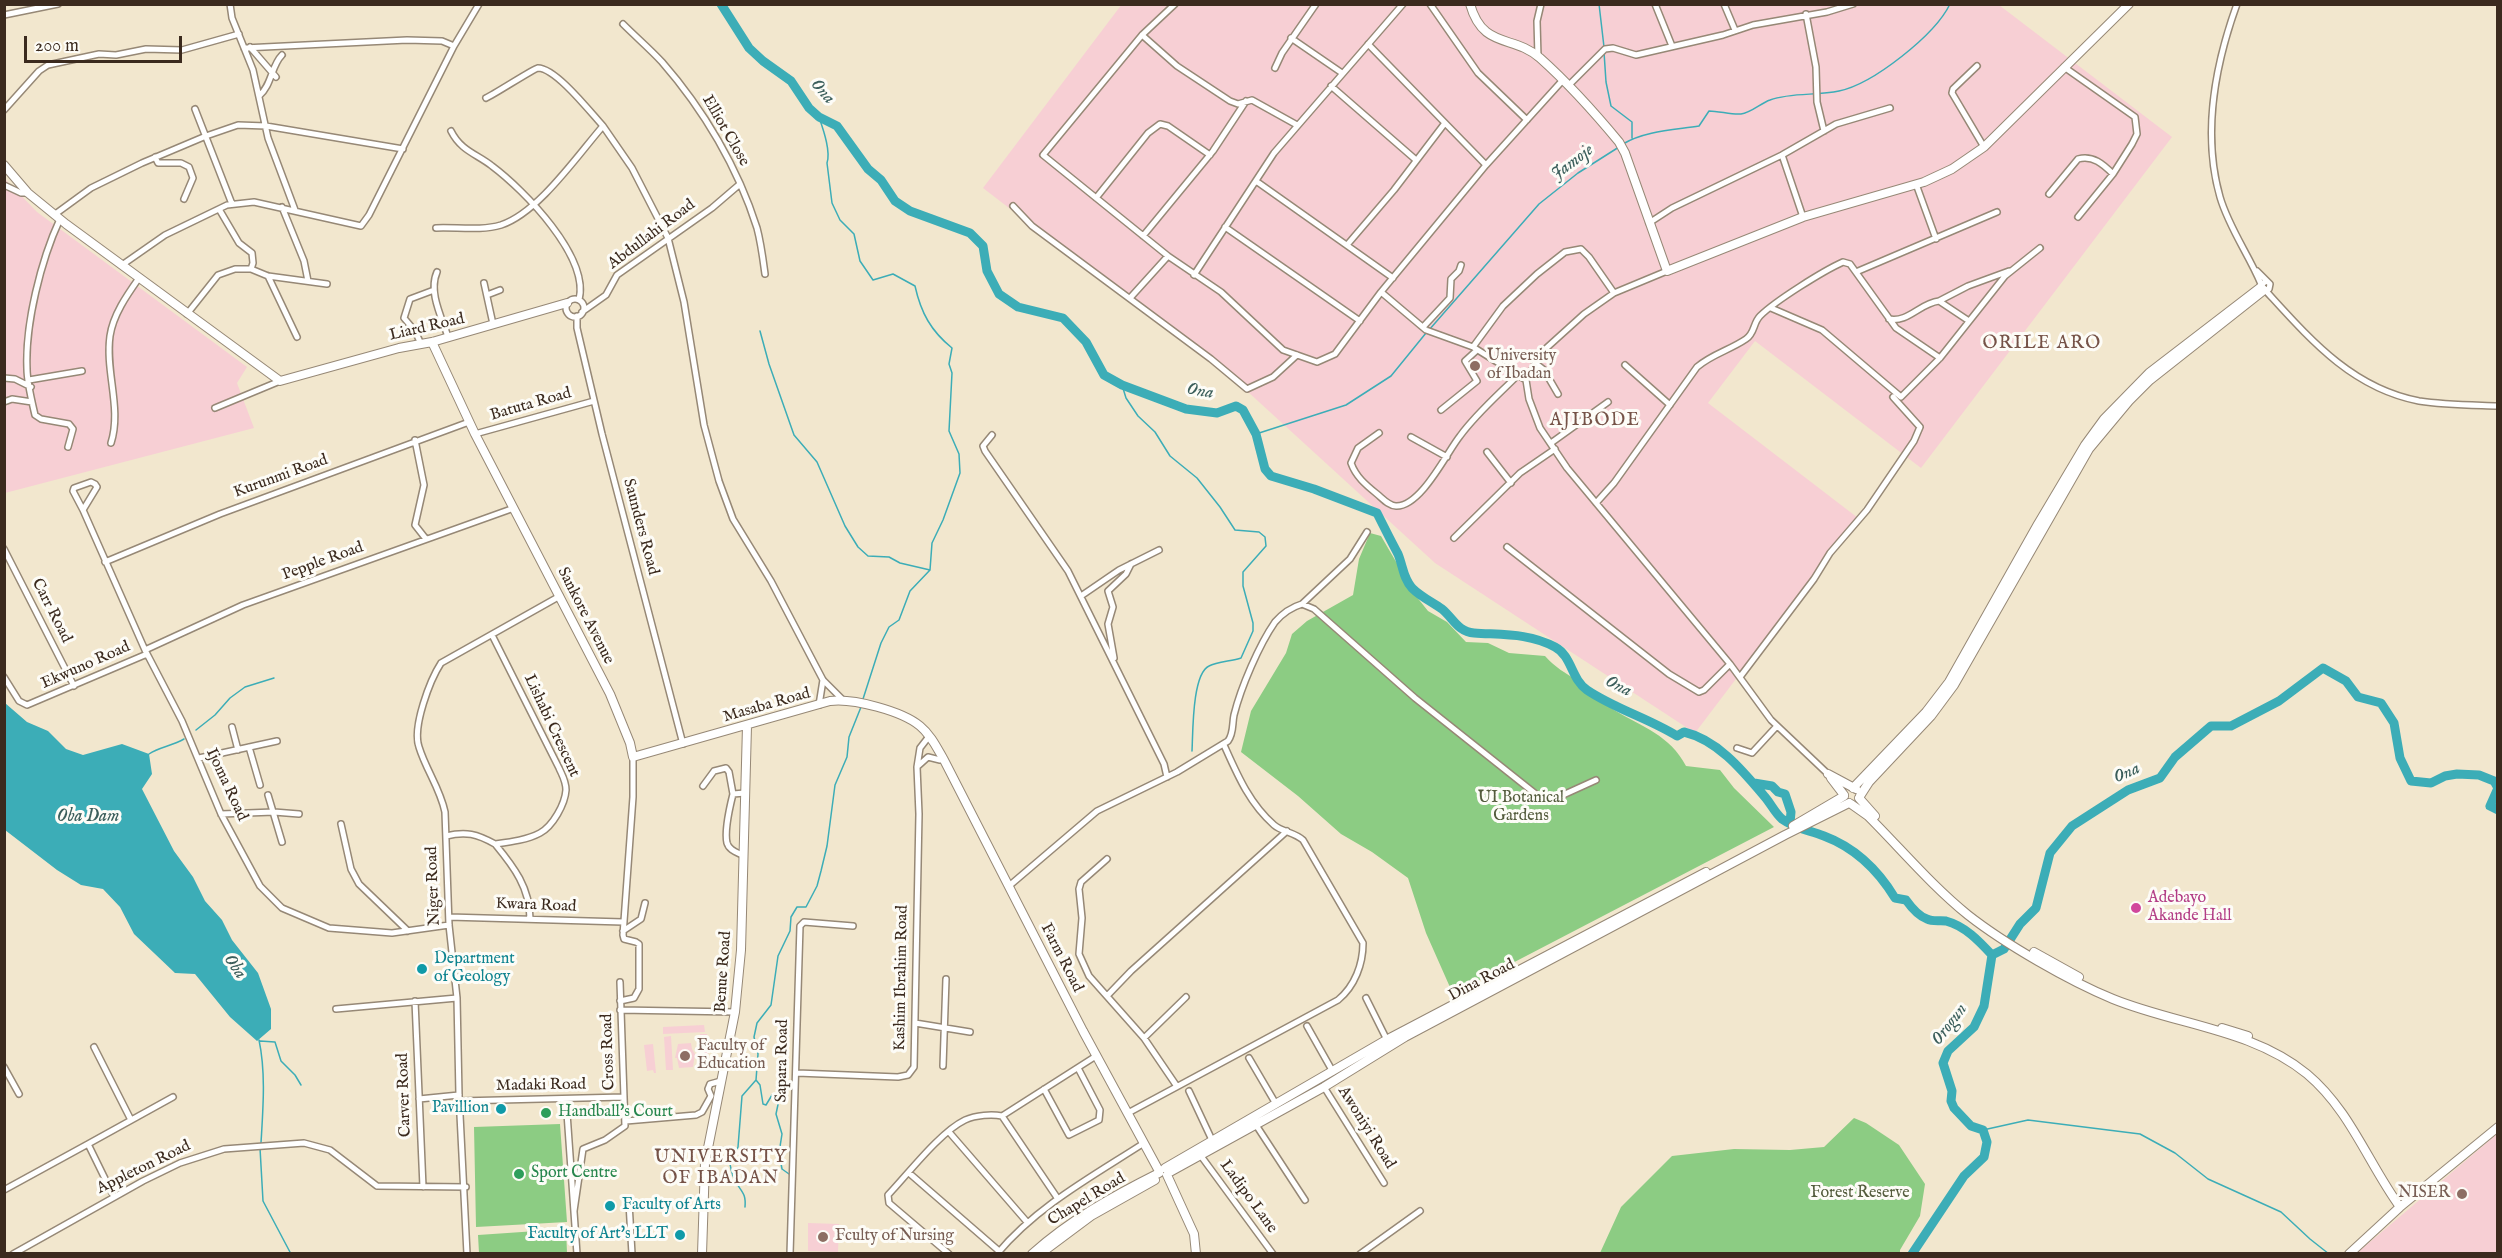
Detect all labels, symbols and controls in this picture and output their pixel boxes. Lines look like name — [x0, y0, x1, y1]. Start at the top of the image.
scale bar — [27, 24, 184, 62]
text: 200 m — [35, 35, 79, 58]
water label: Ona — [805, 75, 839, 109]
street label: Elliot Close — [697, 92, 753, 170]
water label: Jamoje — [1548, 140, 1598, 186]
street label: Abdullahi Road — [605, 196, 699, 274]
street label: Liard Road — [388, 310, 466, 346]
district label: ORILE ARO — [1982, 333, 2102, 355]
place label: University of Ibadan — [1487, 347, 1556, 385]
marker: University of Ibadan — [1468, 359, 1482, 373]
water label: Ona — [1185, 379, 1215, 405]
street label: Batuta Road — [488, 384, 574, 426]
district label: AJIBODE — [1550, 410, 1640, 432]
street label: Kurunmi Road — [231, 451, 331, 503]
street label: Saunders Road — [618, 477, 662, 577]
street label: Pepple Road — [280, 538, 366, 586]
street label: Sankore Avenue — [552, 564, 618, 668]
street label: Carr Road — [27, 576, 75, 646]
street label: Ekwuno Road — [39, 638, 133, 694]
street label: Lishabi Crescent — [519, 671, 583, 781]
water label: Ona — [1601, 671, 1635, 703]
street label: Masaba Road — [721, 684, 813, 728]
street label: Ijoma Road — [201, 745, 251, 825]
water label: Ona — [2110, 759, 2144, 789]
park label: UI Botanical Gardens — [1478, 789, 1564, 827]
water label: Oba Dam — [57, 806, 119, 828]
street label: Niger Road — [423, 846, 445, 926]
place label: Adebayo Akande Hall — [2148, 889, 2232, 927]
street label: Kwara Road — [495, 895, 577, 917]
marker: Adebayo Akande Hall — [2129, 901, 2143, 915]
street label: Kashim Ibrahim Road — [891, 905, 913, 1051]
street label: Farm Road — [1035, 920, 1087, 996]
street label: Benue Road — [712, 931, 736, 1013]
water label: Oba — [218, 950, 250, 984]
place label: Department of Geology — [434, 950, 515, 988]
street label: Dina Road — [1446, 956, 1518, 1006]
marker: Department of Geology — [415, 962, 429, 976]
water label: Orogun — [1927, 1000, 1973, 1050]
street label: Cross Road — [598, 1013, 620, 1091]
street label: Sapara Road — [773, 1019, 793, 1103]
place label: Faculty of Education — [697, 1037, 765, 1075]
marker: Faculty of Education — [678, 1049, 692, 1063]
street label: Carver Road — [394, 1053, 416, 1137]
street label: Madaki Road — [496, 1076, 586, 1096]
street label: Awoniyi Road — [1333, 1083, 1399, 1173]
place label: Pavillion — [432, 1099, 489, 1119]
marker: Pavillion — [494, 1102, 508, 1116]
place label: Handball's Court — [558, 1103, 673, 1123]
marker: Handball's Court — [539, 1106, 553, 1120]
street label: Appleton Road — [94, 1137, 194, 1199]
district label: UNIVERSITY OF IBADAN — [654, 1147, 788, 1190]
street label: Ladipo Lane — [1215, 1157, 1281, 1237]
place label: Sport Centre — [531, 1164, 617, 1184]
marker: Sport Centre — [512, 1167, 526, 1181]
street label: Chapel Road — [1045, 1169, 1129, 1231]
park label: Forest Reserve — [1810, 1184, 1910, 1204]
place label: NISER — [2398, 1184, 2450, 1204]
marker: NISER — [2455, 1187, 2469, 1201]
place label: Faculty of Arts — [622, 1196, 721, 1216]
marker: Faculty of Arts — [603, 1199, 617, 1213]
place label: Faculty of Art's LLT — [528, 1225, 668, 1245]
place label: Fculty of Nursing — [835, 1227, 954, 1247]
marker: Faculty of Art's LLT — [673, 1228, 687, 1242]
marker: Fculty of Nursing — [816, 1230, 830, 1244]

